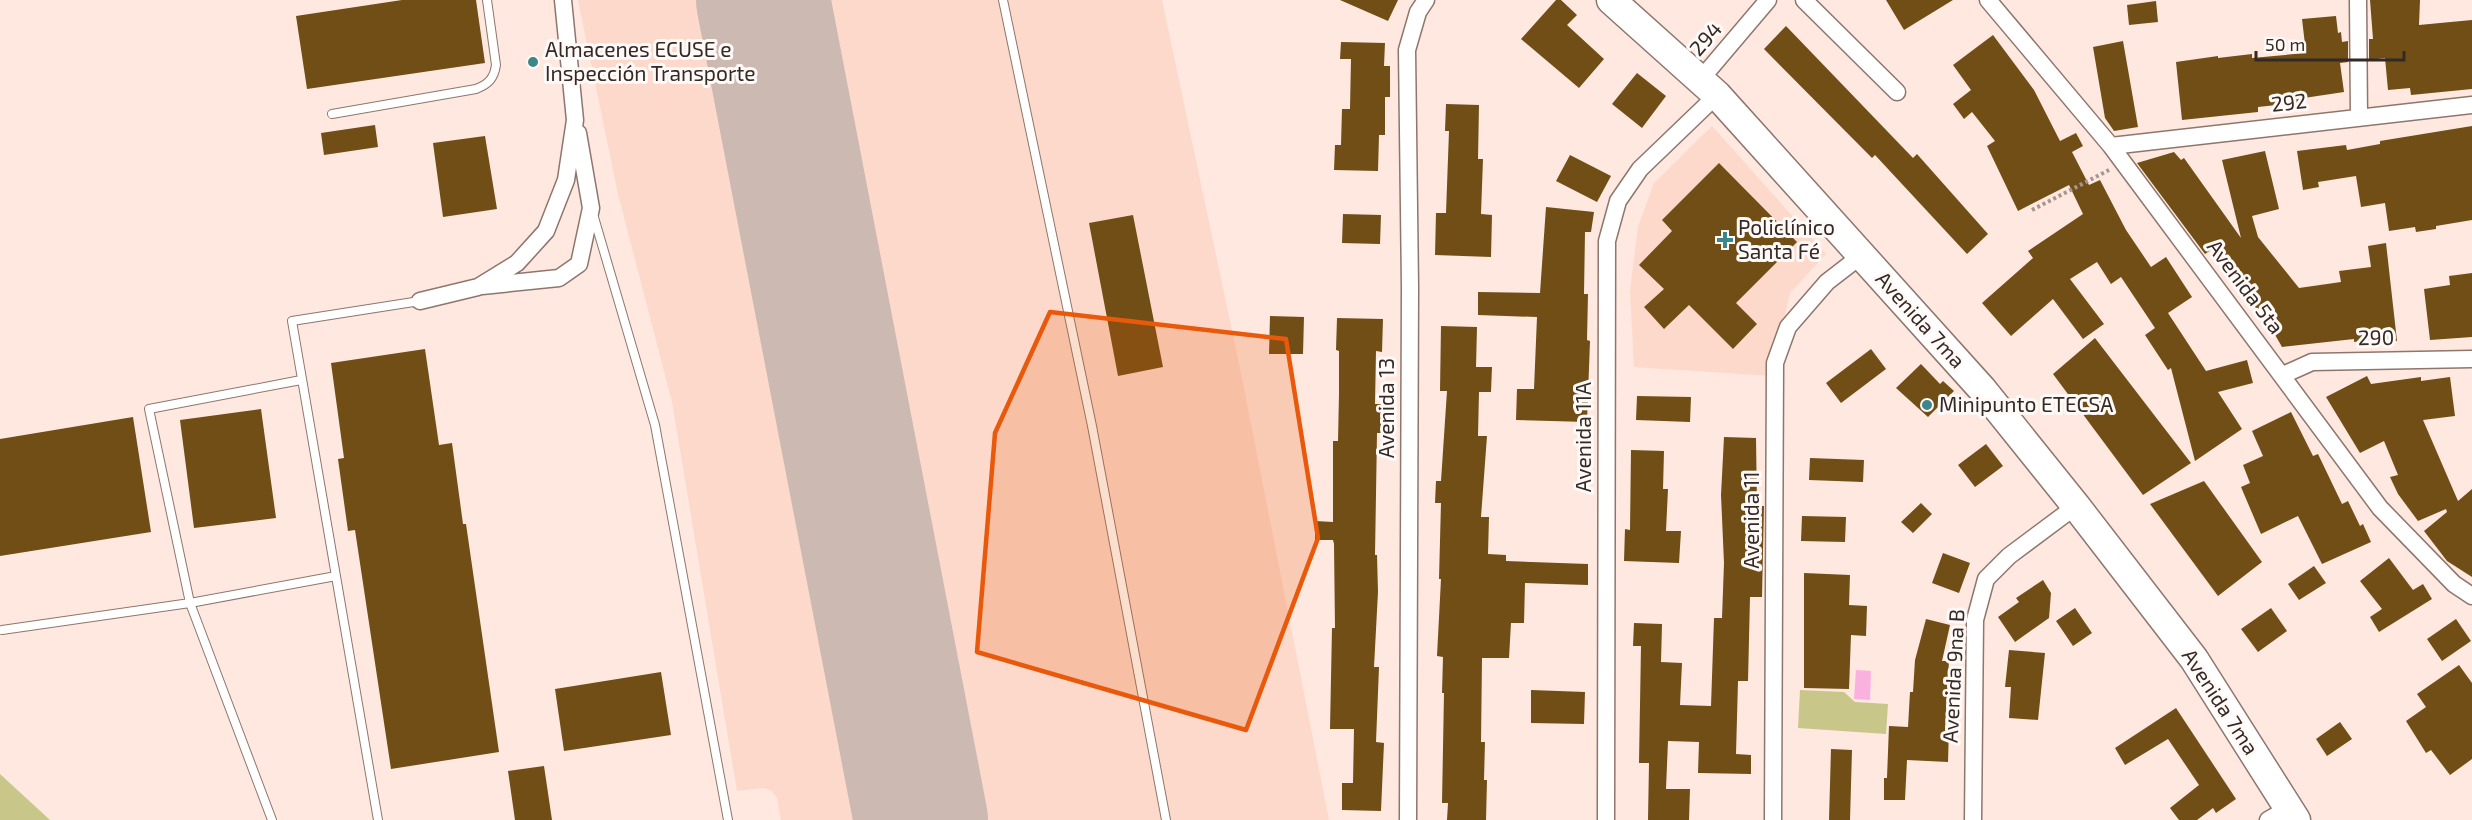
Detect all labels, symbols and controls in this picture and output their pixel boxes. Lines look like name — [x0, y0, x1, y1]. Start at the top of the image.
street label: 294 — [1683, 16, 1726, 60]
scale bar — [2256, 24, 2404, 62]
text: 50 m — [2265, 33, 2305, 55]
place label: Almacenes ECUSE e Inspección Transporte — [545, 36, 756, 85]
marker: Almacenes ECUSE e Inspección Transporte — [526, 55, 540, 69]
street label: 292 — [2270, 87, 2308, 116]
place label: Policlínico Santa Fé — [1738, 214, 1835, 263]
marker: Policlínico Santa Fé — [1716, 231, 1734, 249]
street label: Avenida 5ta — [2203, 234, 2290, 338]
street label: Avenida 7ma — [1871, 266, 1971, 372]
street label: 290 — [2358, 324, 2394, 349]
street label: Avenida 13 — [1373, 358, 1398, 458]
street label: Avenida 11A — [1570, 382, 1595, 492]
place label: Minipunto ETECSA — [1939, 391, 2113, 416]
marker: Minipunto ETECSA — [1920, 398, 1934, 412]
street label: Avenida 11 — [1738, 471, 1763, 569]
street label: Avenida 9na B — [1937, 608, 1968, 743]
street label: Avenida 7ma — [2178, 644, 2265, 759]

